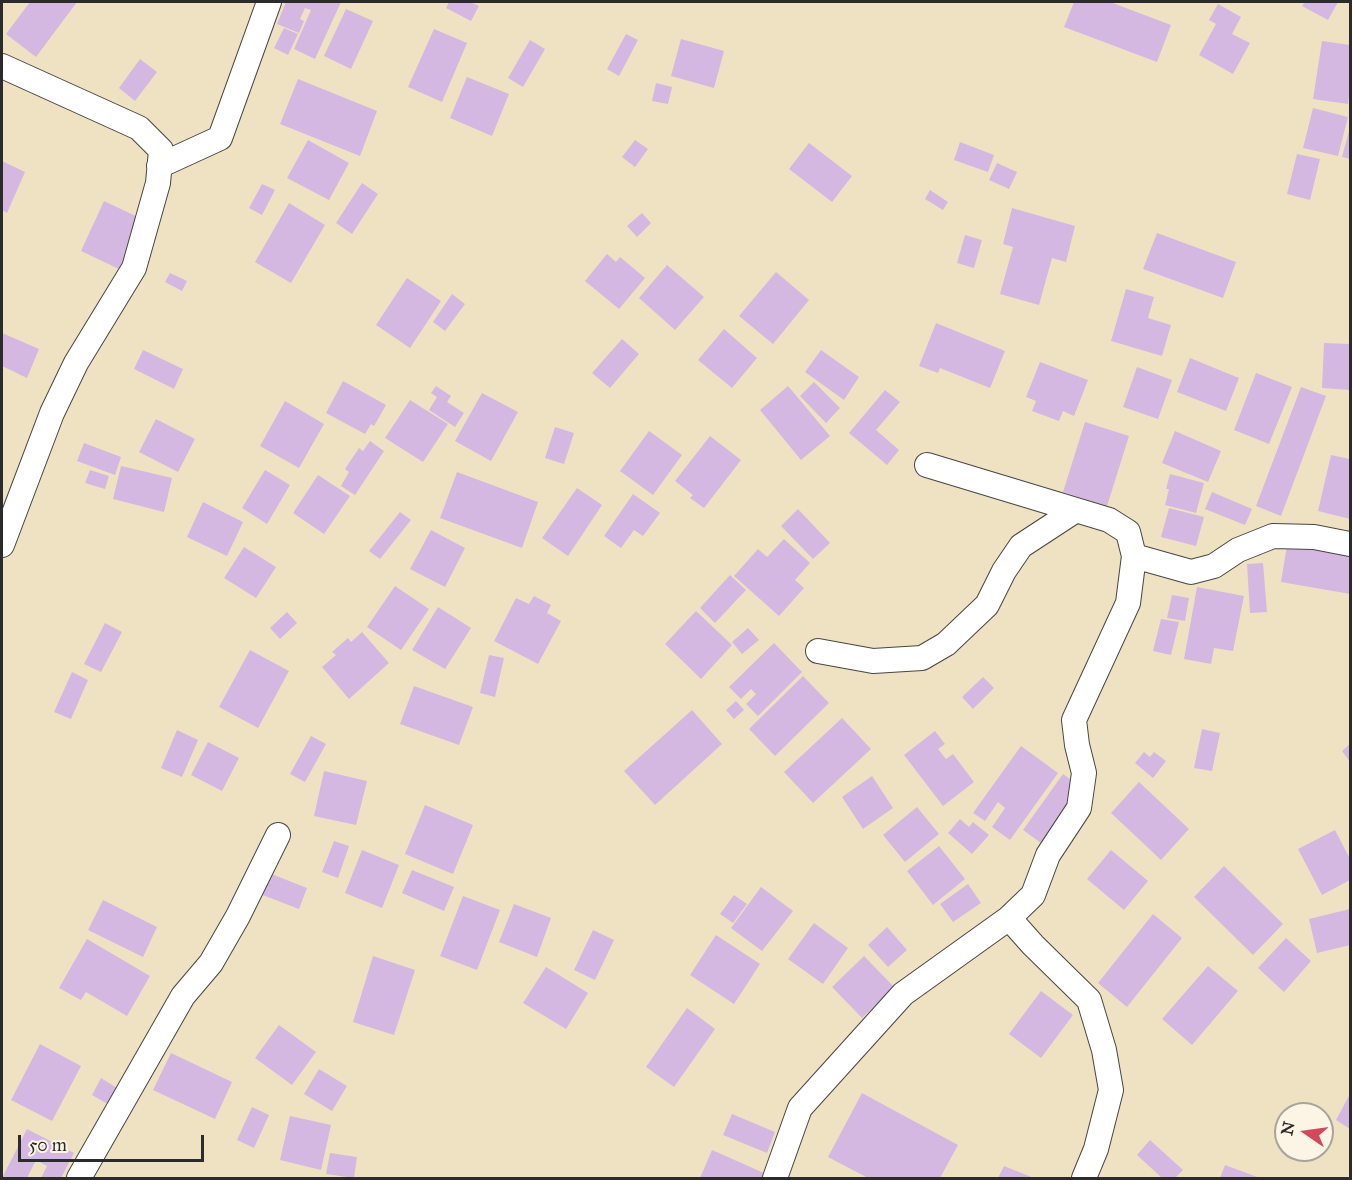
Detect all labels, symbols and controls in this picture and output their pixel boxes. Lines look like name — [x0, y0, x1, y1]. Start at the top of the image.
north arrow — [1274, 1102, 1334, 1162]
text: N — [1277, 1120, 1299, 1137]
scale bar — [21, 1123, 207, 1161]
text: 50 m — [29, 1134, 67, 1156]

